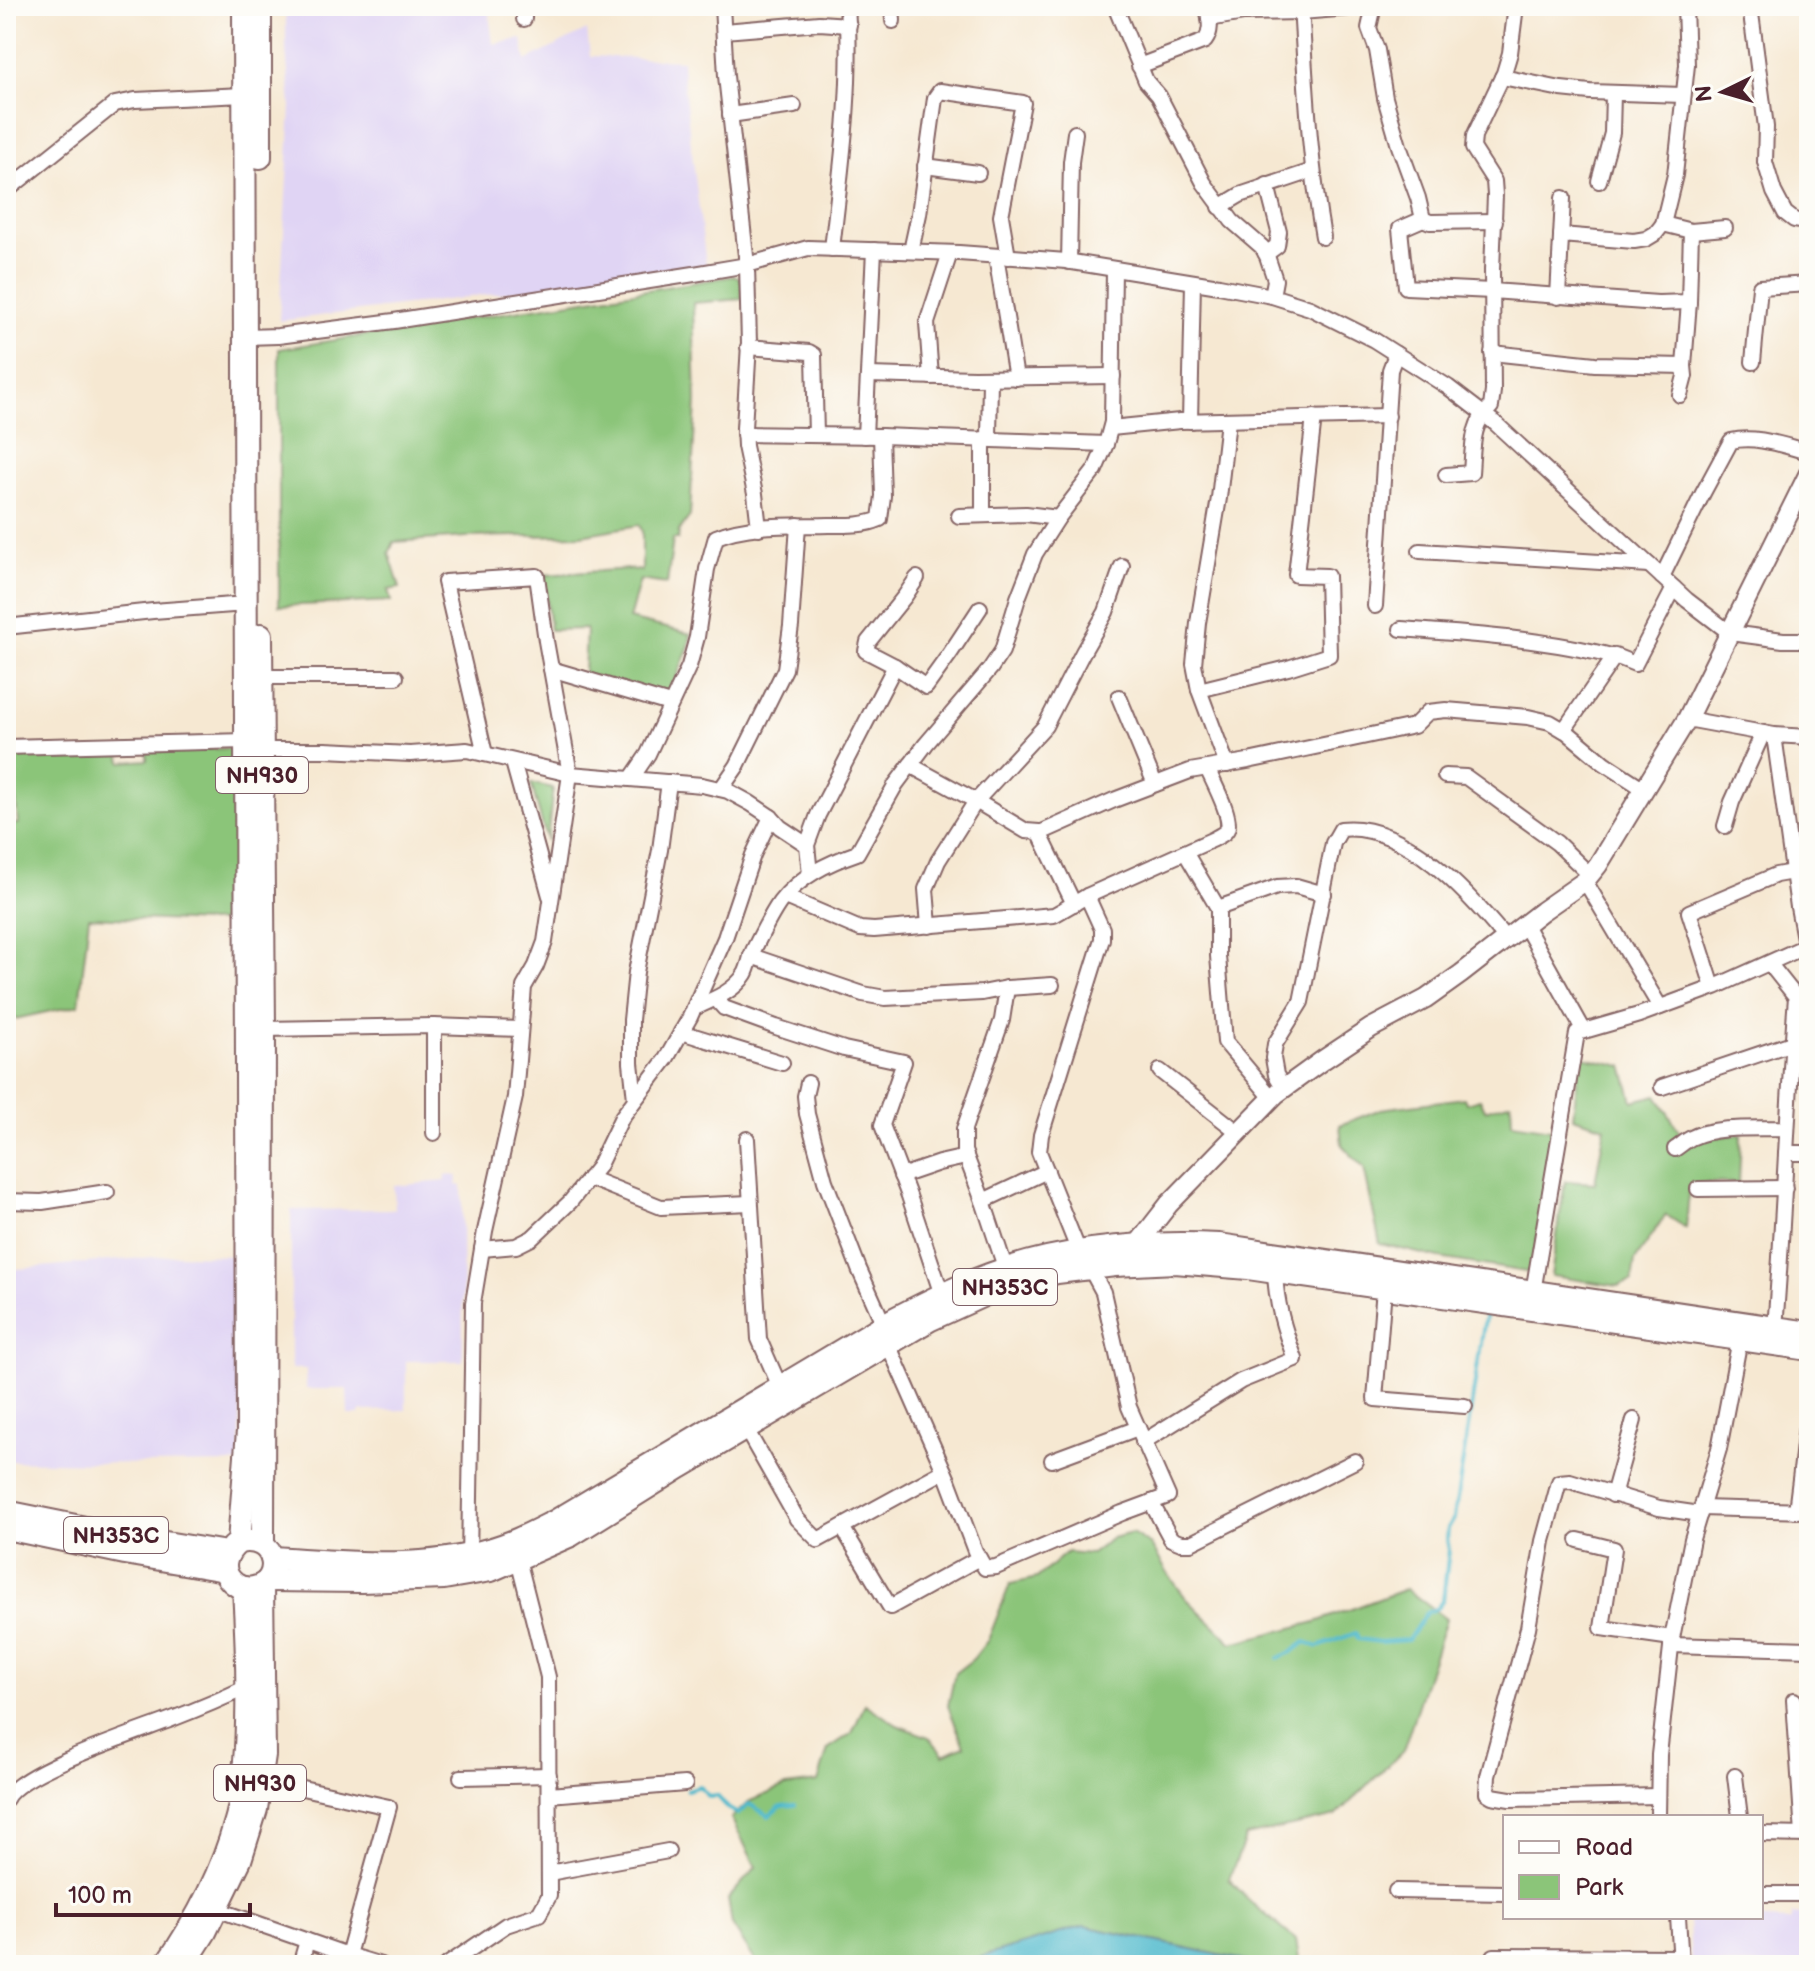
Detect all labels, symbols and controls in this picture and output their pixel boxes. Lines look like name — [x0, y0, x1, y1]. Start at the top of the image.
north arrow — [1683, 52, 1763, 132]
text: N — [1690, 84, 1719, 103]
road number: NH930 — [216, 757, 308, 793]
road number: NH353C — [953, 1269, 1057, 1305]
road number: NH353C — [64, 1517, 168, 1553]
road number: NH930 — [214, 1765, 306, 1801]
legend — [1503, 1815, 1763, 1919]
text: Road — [1575, 1833, 1633, 1862]
scale bar — [56, 1867, 250, 1917]
text: Park — [1575, 1873, 1623, 1902]
text: 100 m — [68, 1881, 132, 1910]

